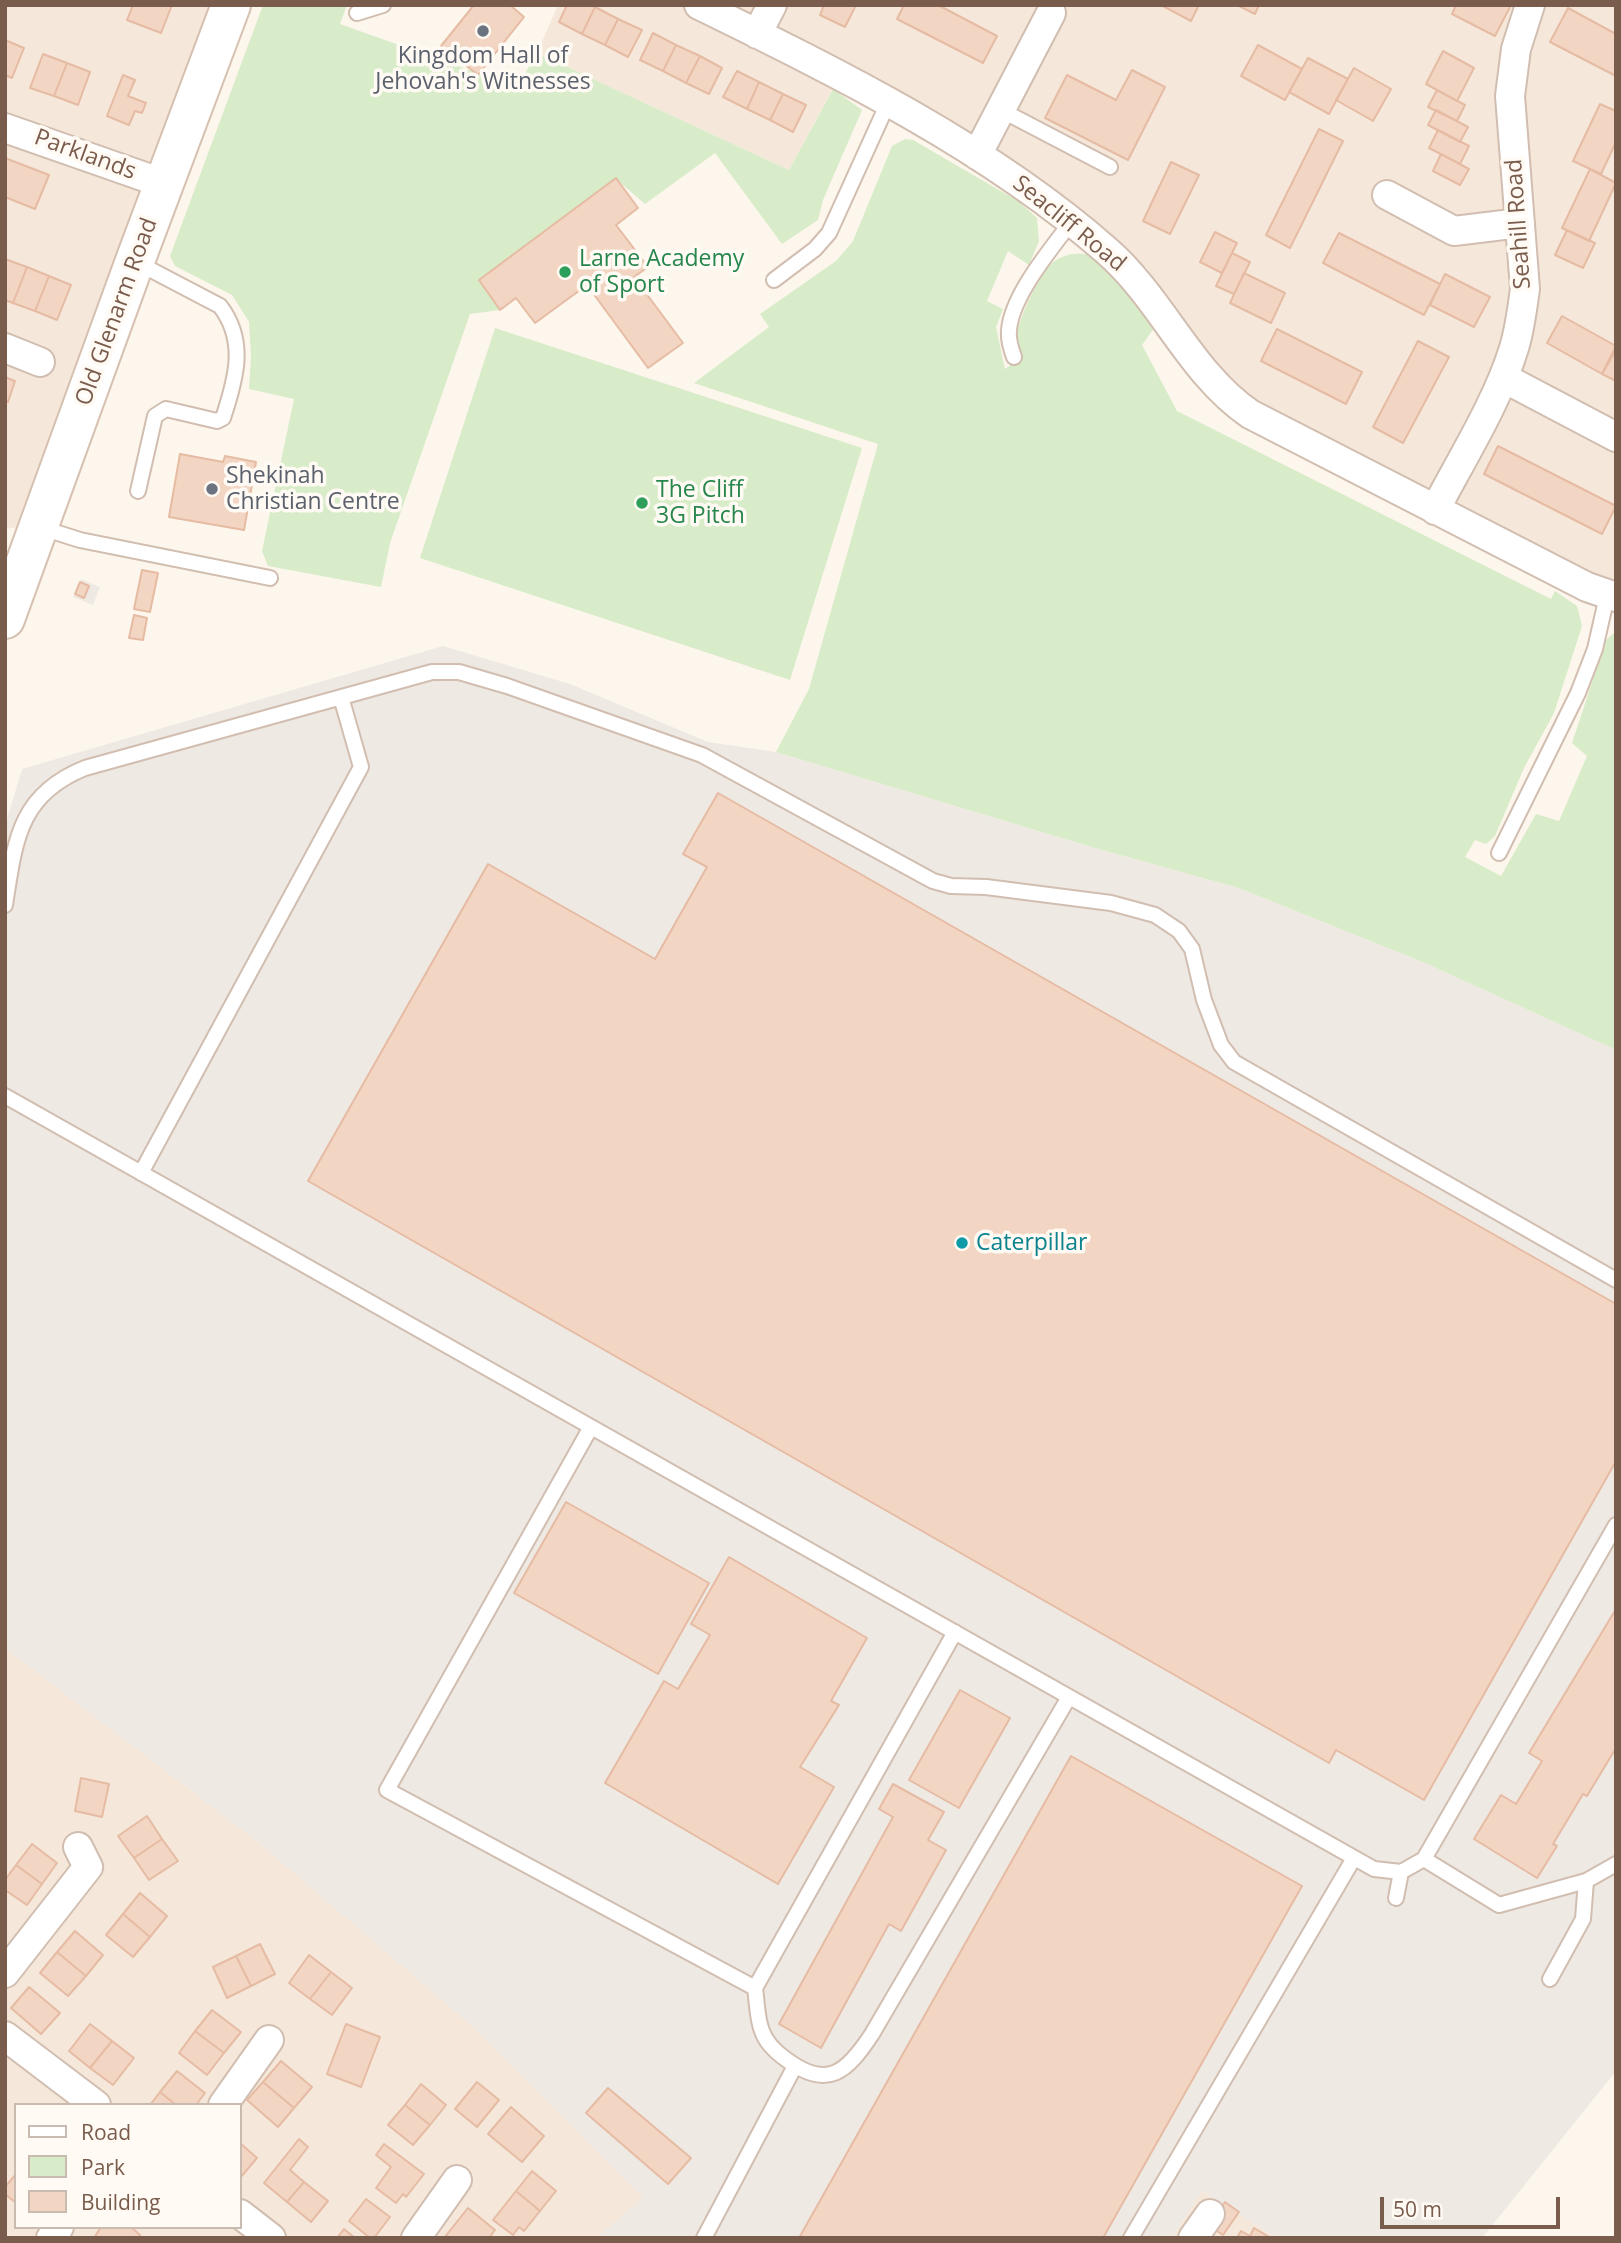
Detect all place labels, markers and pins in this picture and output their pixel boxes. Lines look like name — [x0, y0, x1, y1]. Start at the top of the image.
marker: Kingdom Hall of Jehovah's Witnesses — [475, 23, 491, 39]
place label: Kingdom Hall of Jehovah's Witnesses — [375, 42, 591, 96]
place label: Larne Academy of Sport — [579, 245, 744, 299]
marker: Larne Academy of Sport — [557, 264, 573, 280]
place label: Shekinah Christian Centre — [226, 462, 400, 516]
place label: The Cliff 3G Pitch — [656, 476, 745, 530]
marker: Shekinah Christian Centre — [204, 481, 220, 497]
marker: The Cliff 3G Pitch — [634, 495, 650, 511]
place label: Caterpillar — [976, 1229, 1087, 1257]
marker: Caterpillar — [954, 1235, 970, 1251]

